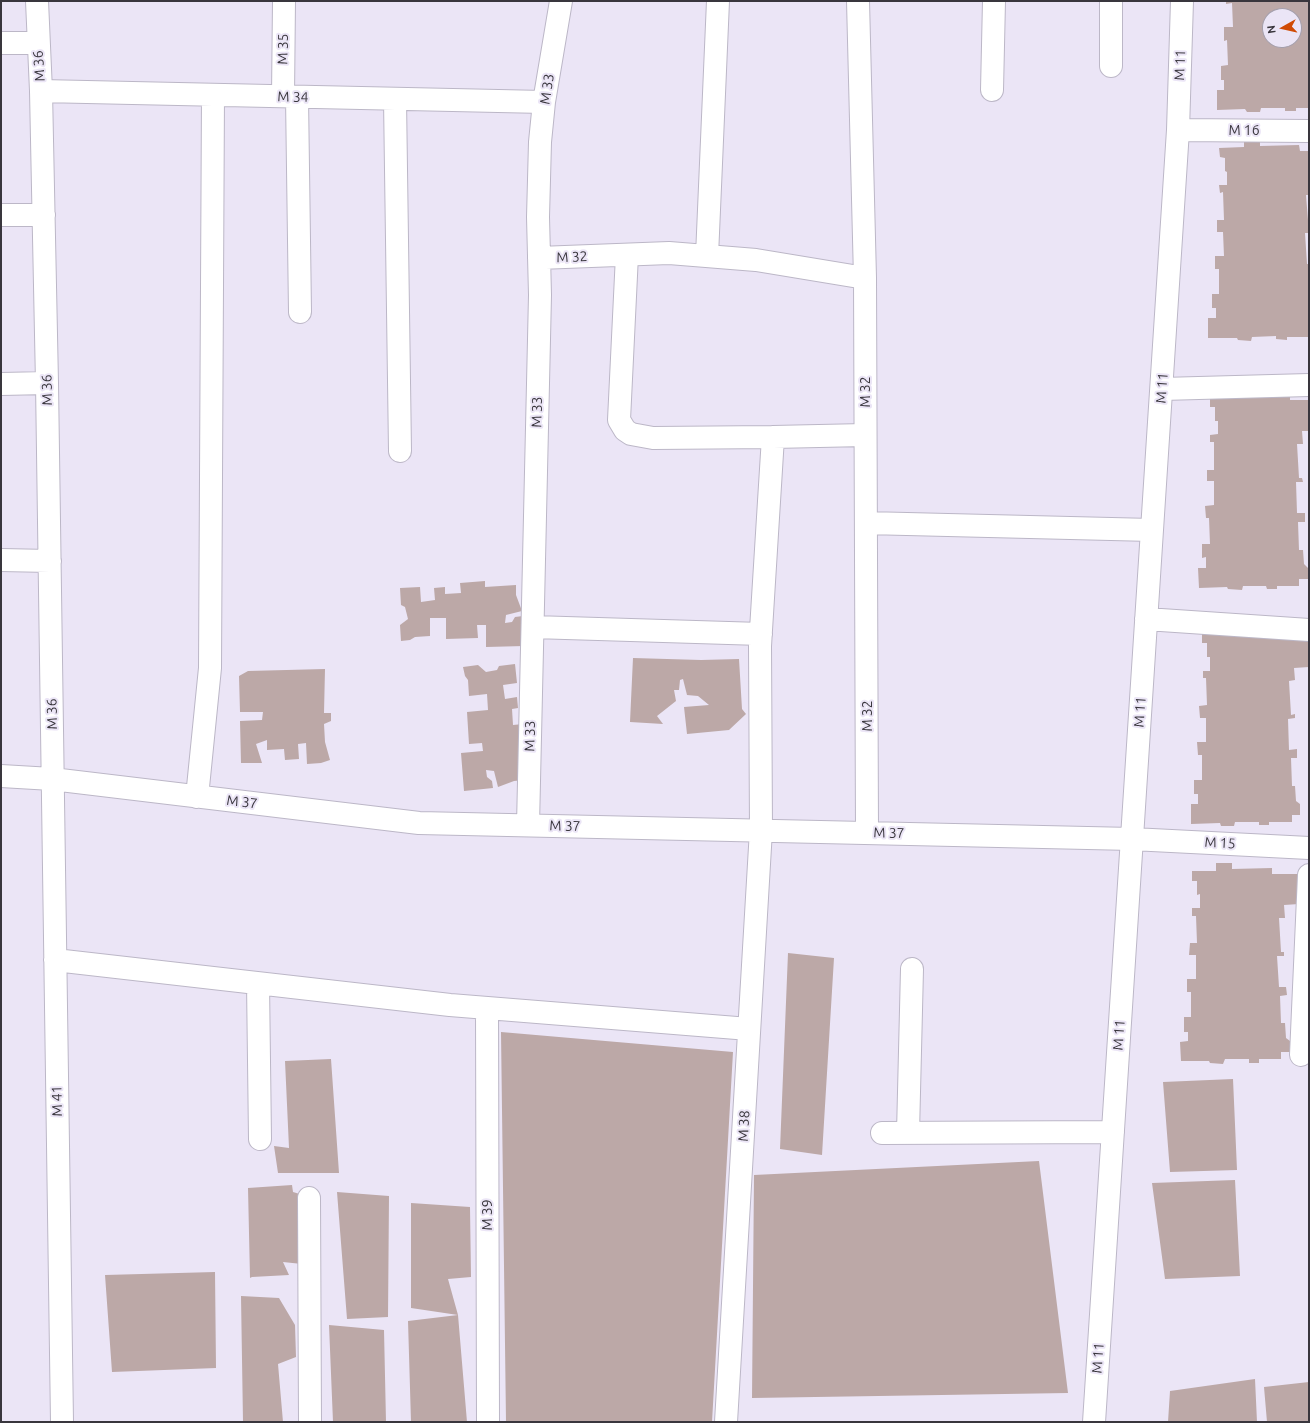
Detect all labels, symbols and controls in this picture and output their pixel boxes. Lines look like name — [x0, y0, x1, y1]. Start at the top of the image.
north arrow — [1262, 8, 1302, 48]
text: N — [1265, 25, 1278, 34]
street label: M 35 — [274, 33, 292, 65]
street label: M 11 — [1171, 49, 1189, 81]
street label: M 36 — [30, 50, 48, 82]
street label: M 33 — [536, 72, 558, 106]
street label: M 34 — [277, 88, 309, 106]
street label: M 16 — [1228, 122, 1260, 138]
street label: M 32 — [556, 248, 588, 266]
street label: M 11 — [1153, 372, 1171, 404]
street label: M 36 — [38, 374, 56, 406]
street label: M 32 — [857, 376, 873, 408]
street label: M 33 — [528, 396, 546, 428]
street label: M 11 — [1131, 696, 1149, 728]
street label: M 36 — [43, 698, 61, 730]
street label: M 32 — [859, 700, 875, 732]
street label: M 33 — [521, 720, 539, 752]
street label: M 37 — [226, 792, 258, 812]
street label: M 37 — [549, 817, 581, 835]
street label: M 37 — [873, 824, 905, 842]
street label: M 15 — [1204, 834, 1236, 852]
street label: M 11 — [1110, 1019, 1128, 1051]
street label: M 41 — [48, 1085, 66, 1117]
street label: M 38 — [735, 1110, 753, 1142]
street label: M 39 — [479, 1199, 495, 1231]
street label: M 11 — [1089, 1342, 1107, 1374]

